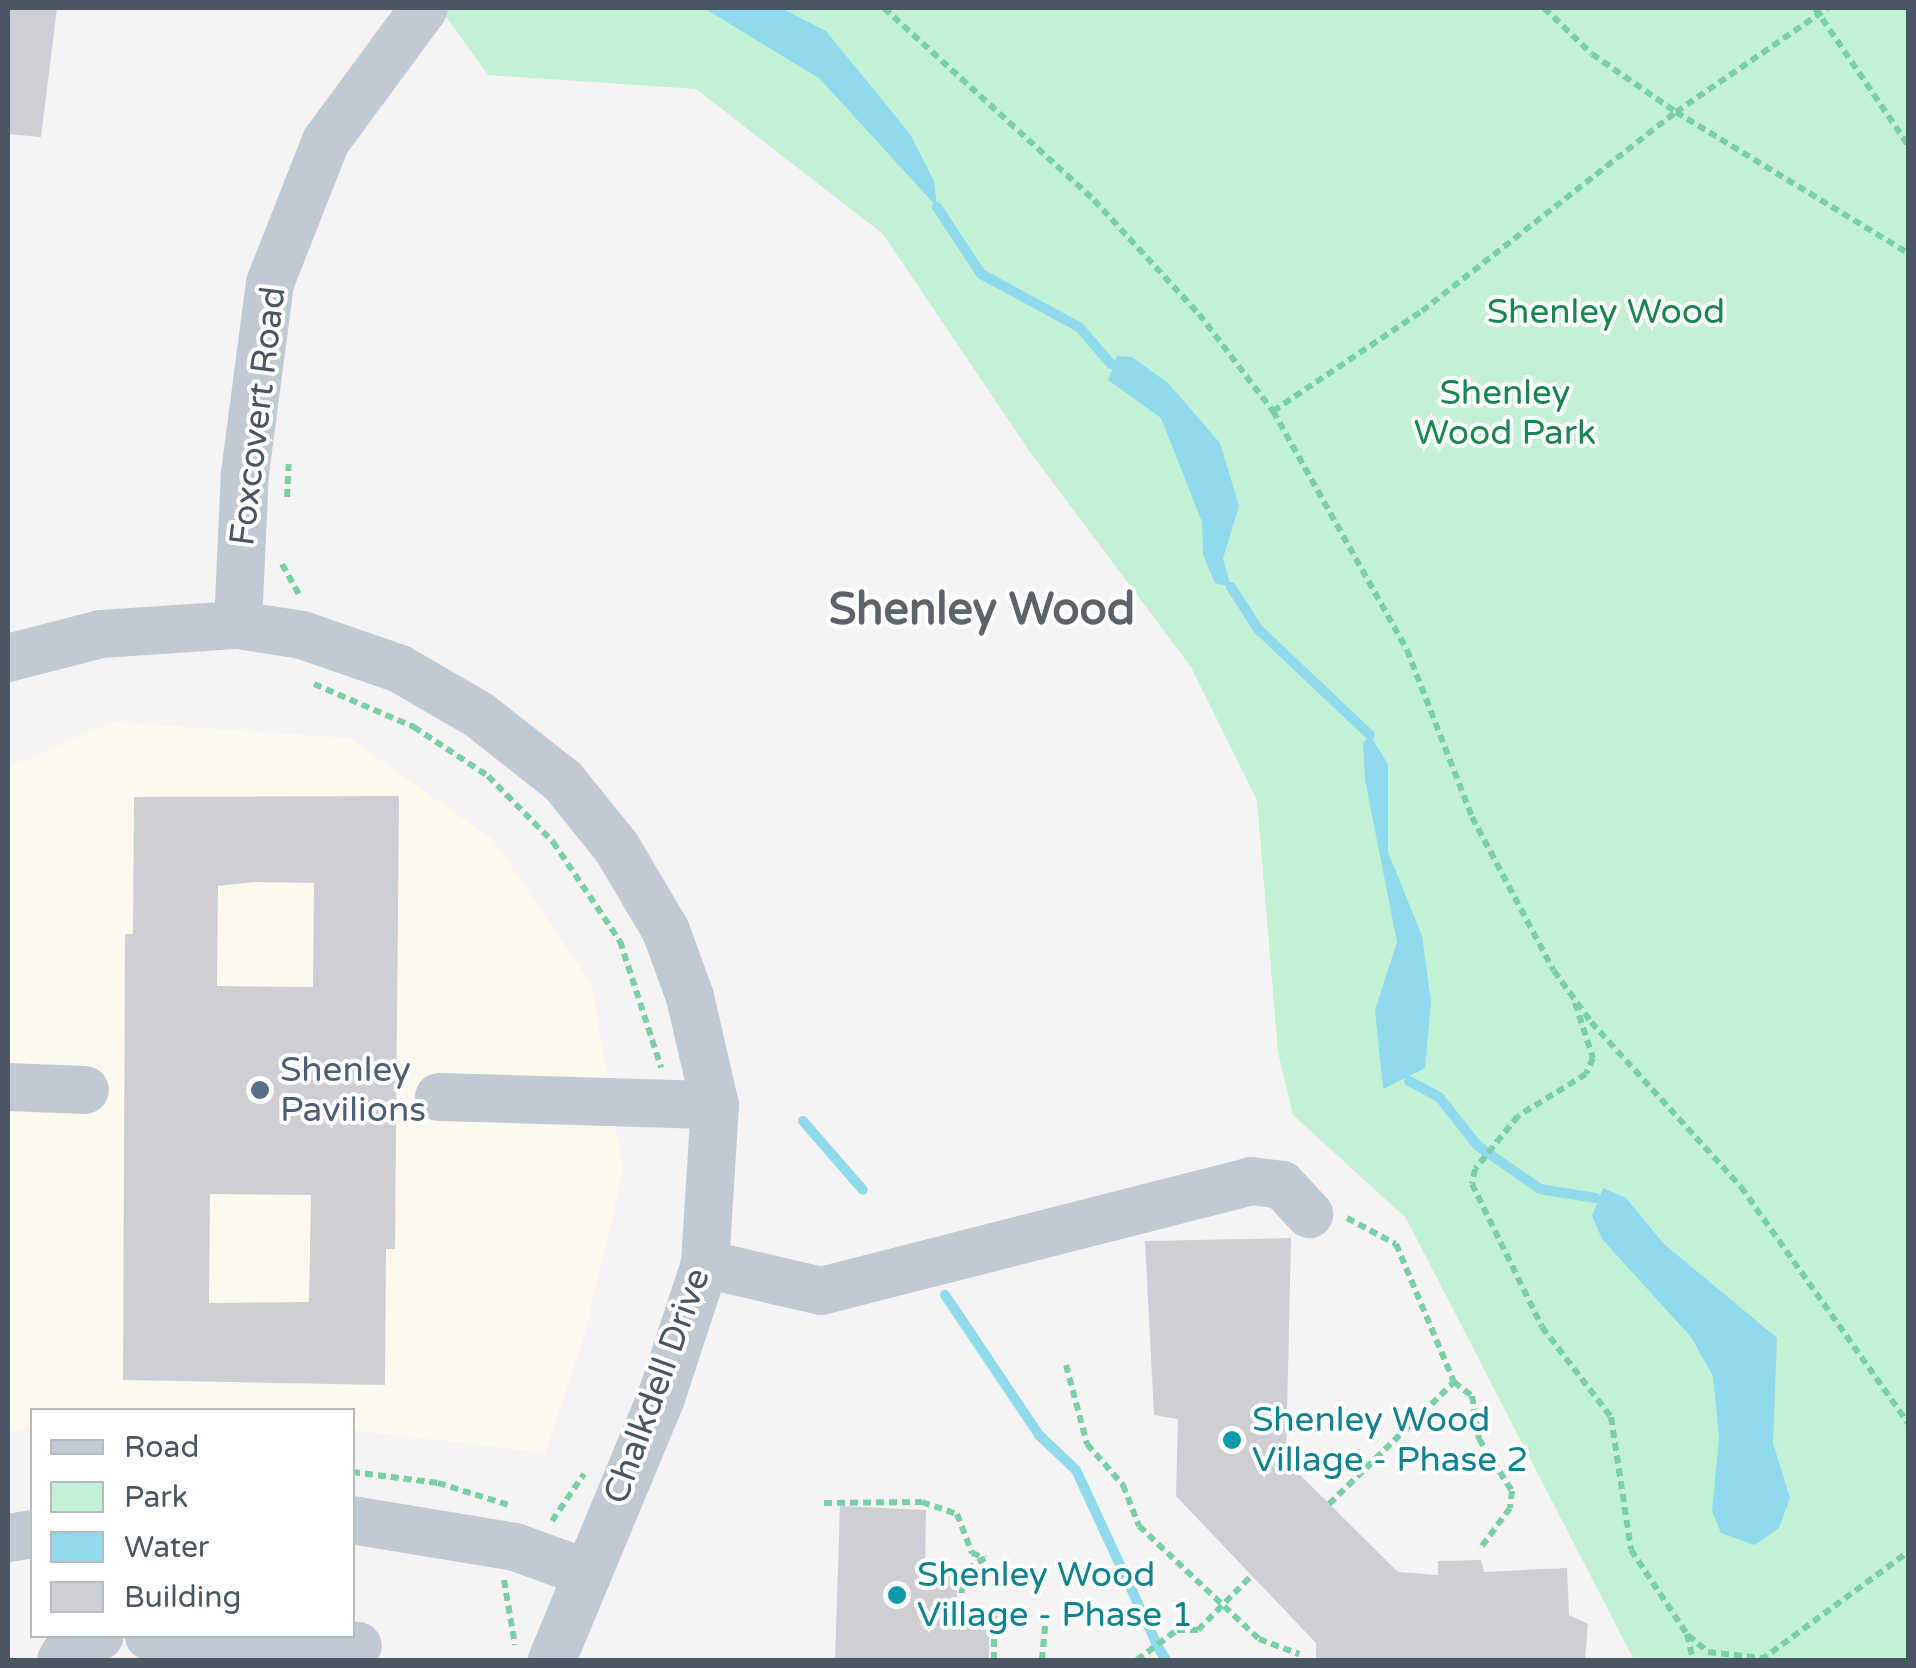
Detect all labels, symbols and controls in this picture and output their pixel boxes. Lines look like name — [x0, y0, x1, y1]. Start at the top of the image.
street label: Foxcovert Road — [221, 284, 295, 548]
park label: Shenley Wood — [1487, 291, 1725, 333]
park label: Shenley Wood Park — [1414, 372, 1596, 454]
district label: Shenley Wood — [829, 584, 1135, 638]
place label: Shenley Pavilions — [280, 1049, 426, 1131]
marker: Shenley Pavilions — [249, 1079, 271, 1101]
street label: Chalkdell Drive — [595, 1263, 719, 1509]
place label: Shenley Wood Village - Phase 2 — [1252, 1399, 1528, 1481]
legend — [30, 1408, 355, 1638]
text: Road — [124, 1429, 199, 1466]
marker: Shenley Wood Village - Phase 2 — [1221, 1429, 1243, 1451]
text: Park — [124, 1479, 188, 1516]
text: Water — [124, 1529, 209, 1566]
place label: Shenley Wood Village - Phase 1 — [917, 1554, 1193, 1636]
text: Building — [124, 1579, 241, 1616]
marker: Shenley Wood Village - Phase 1 — [886, 1584, 908, 1606]

